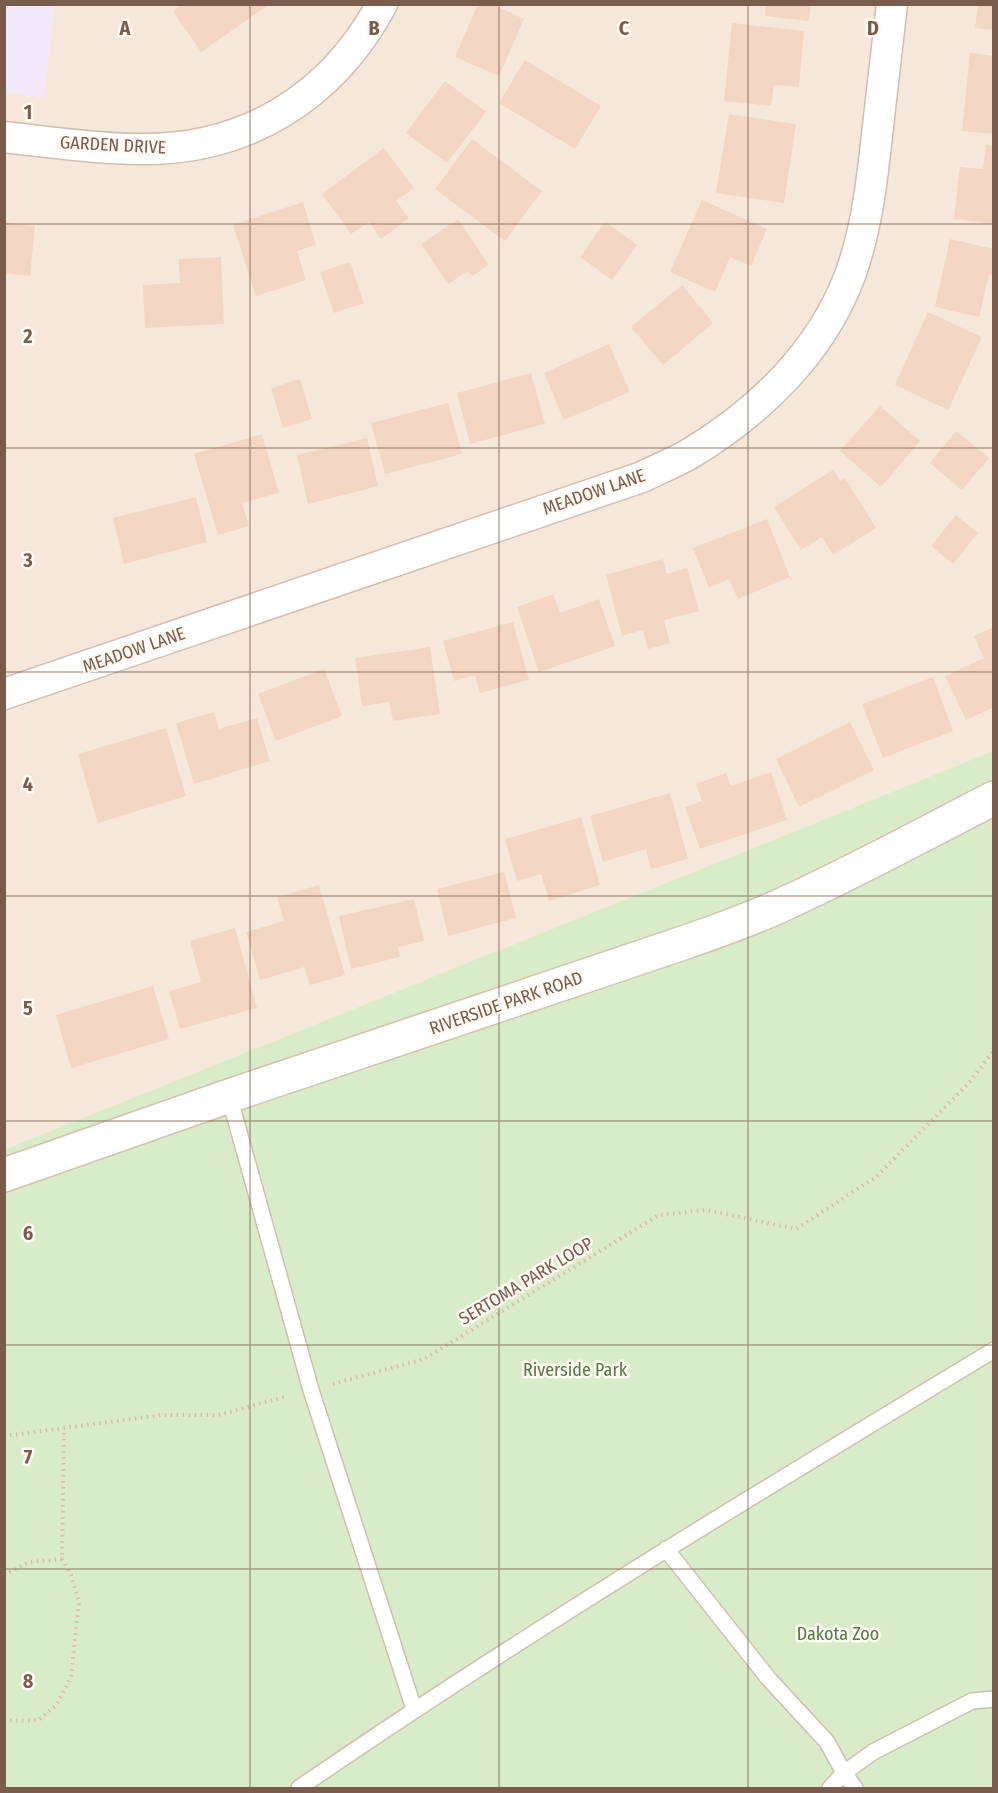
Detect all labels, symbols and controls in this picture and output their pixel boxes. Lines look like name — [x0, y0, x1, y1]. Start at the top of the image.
text: A — [119, 16, 132, 40]
text: B — [368, 16, 380, 40]
text: C — [619, 16, 630, 40]
text: D — [867, 16, 879, 40]
text: 1 — [24, 100, 32, 124]
street label: GARDEN DRIVE — [59, 131, 167, 159]
text: 2 — [22, 324, 33, 348]
street label: MEADOW LANE — [540, 464, 648, 520]
text: 3 — [22, 548, 33, 572]
street label: MEADOW LANE — [80, 622, 188, 678]
text: 4 — [23, 772, 33, 796]
street label: RIVERSIDE PARK ROAD — [426, 966, 586, 1040]
text: 5 — [23, 996, 33, 1020]
text: 6 — [23, 1221, 33, 1245]
street label: SERTOMA PARK LOOP — [455, 1232, 597, 1330]
park label: Riverside Park — [523, 1359, 628, 1381]
text: 7 — [24, 1445, 33, 1469]
park label: Dakota Zoo — [797, 1623, 879, 1645]
text: 8 — [23, 1669, 34, 1693]

